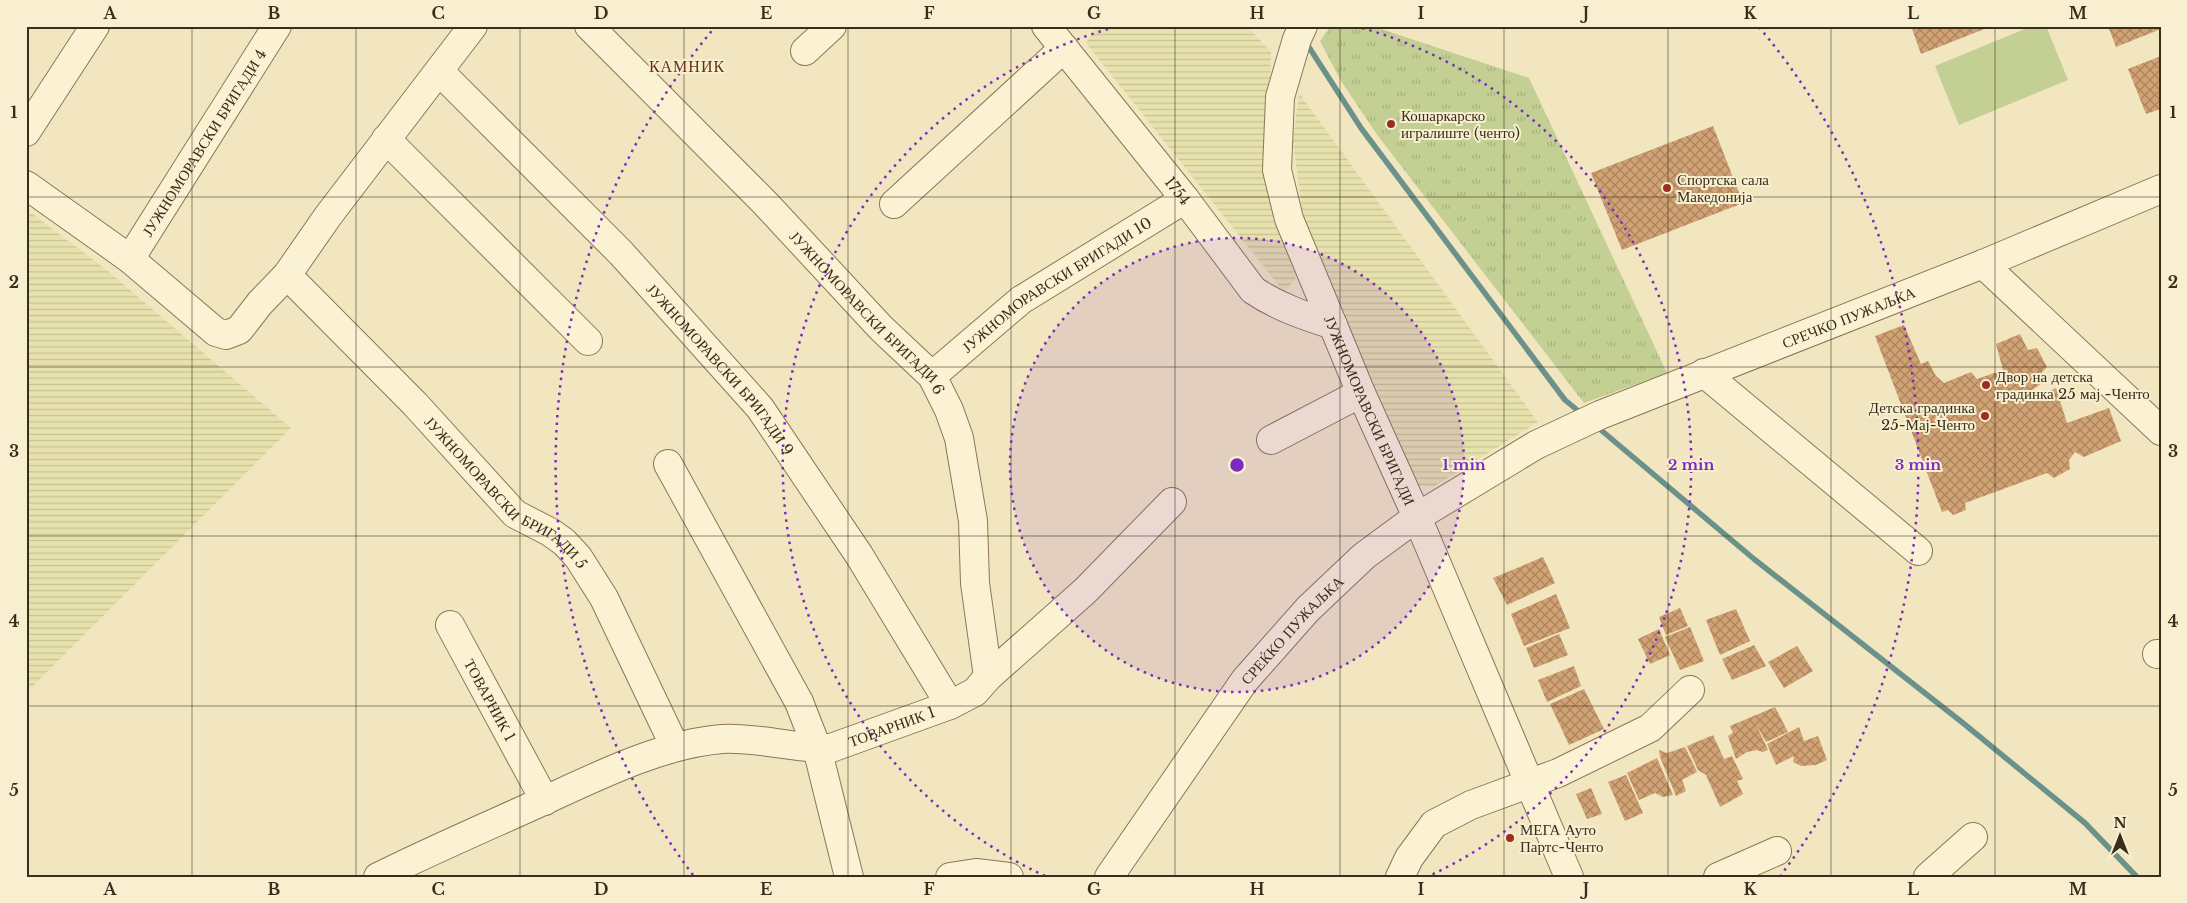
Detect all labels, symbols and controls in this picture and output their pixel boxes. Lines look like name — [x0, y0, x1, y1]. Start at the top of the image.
text: A — [103, 3, 118, 23]
text: B — [268, 3, 281, 23]
text: C — [431, 3, 445, 23]
text: D — [594, 3, 608, 23]
text: E — [760, 3, 772, 23]
text: F — [923, 3, 935, 23]
text: G — [1087, 3, 1101, 23]
text: H — [1249, 3, 1265, 23]
text: I — [1418, 3, 1425, 23]
text: J — [1580, 3, 1589, 23]
text: K — [1743, 3, 1757, 23]
text: L — [1907, 3, 1919, 23]
text: M — [2069, 3, 2087, 23]
street label: ЈУЖНОМОРАВСКИ БРИГАДИ 4 — [137, 45, 270, 240]
district label: КАМНИК — [649, 56, 725, 76]
text: 1 — [11, 102, 18, 122]
text: 1 — [2170, 102, 2177, 122]
place label: Кошаркарско игралиште (ченто) — [1401, 106, 1520, 142]
marker: Кошаркарско игралиште (ченто) — [1385, 118, 1397, 130]
place label: Спортска сала Македонија — [1677, 170, 1769, 206]
street label: 1754 — [1161, 172, 1195, 208]
marker: Спортска сала Македонија — [1661, 182, 1673, 194]
street label: ЈУЖНОМОРАВСКИ БРИГАДИ 10 — [957, 213, 1155, 356]
street label: ЈУЖНОМОРАВСКИ БРИГАДИ 6 — [786, 226, 949, 398]
text: 2 — [9, 272, 19, 292]
text: 2 — [2168, 272, 2178, 292]
street label: ЈУЖНОМОРАВСКИ БРИГАДИ 9 — [643, 279, 798, 458]
street label: СРЕЧКО ПУЖАЉКА — [1779, 282, 1918, 352]
street label: ЈУЖНОМОРАВСКИ БРИГАДИ — [1320, 313, 1420, 508]
place label: Двор на детска градинка 25 мај -Ченто — [1996, 367, 2150, 403]
marker: Двор на детска градинка 25 мај -Ченто — [1980, 379, 1992, 391]
place label: Детска градинка 25-Мај-Ченто — [1869, 398, 1975, 434]
marker: Детска градинка 25-Мај-Ченто — [1979, 410, 1991, 422]
street label: ЈУЖНОМОРАВСКИ БРИГАДИ 5 — [421, 412, 592, 572]
text: 3 — [9, 441, 19, 461]
text: 3 — [2168, 441, 2178, 461]
text: 1 min — [1442, 455, 1486, 474]
text: 2 min — [1668, 455, 1714, 474]
text: 3 min — [1895, 455, 1941, 474]
centre of rings — [1228, 456, 1246, 474]
street label: СРЕЌКО ПУЖАЉКА — [1236, 571, 1347, 688]
text: 4 — [9, 611, 19, 631]
text: 4 — [2168, 611, 2178, 631]
street label: ТОВАРНИК 1 — [460, 655, 520, 744]
street label: ТОВАРНИК 1 — [846, 702, 937, 750]
text: 5 — [9, 780, 19, 800]
text: 5 — [2168, 780, 2178, 800]
north arrow — [2094, 810, 2144, 860]
text: N — [2113, 814, 2127, 832]
place label: МЕГА Ауто Партс-Ченто — [1520, 820, 1603, 856]
marker: МЕГА Ауто Партс-Ченто — [1504, 832, 1516, 844]
text: A — [103, 879, 118, 899]
text: B — [268, 879, 281, 899]
text: C — [431, 879, 445, 899]
text: D — [594, 879, 608, 899]
text: E — [760, 879, 772, 899]
text: F — [923, 879, 935, 899]
text: G — [1087, 879, 1101, 899]
text: H — [1249, 879, 1265, 899]
text: I — [1418, 879, 1425, 899]
text: J — [1580, 879, 1589, 899]
text: K — [1743, 879, 1757, 899]
text: L — [1907, 879, 1919, 899]
text: M — [2069, 879, 2087, 899]

